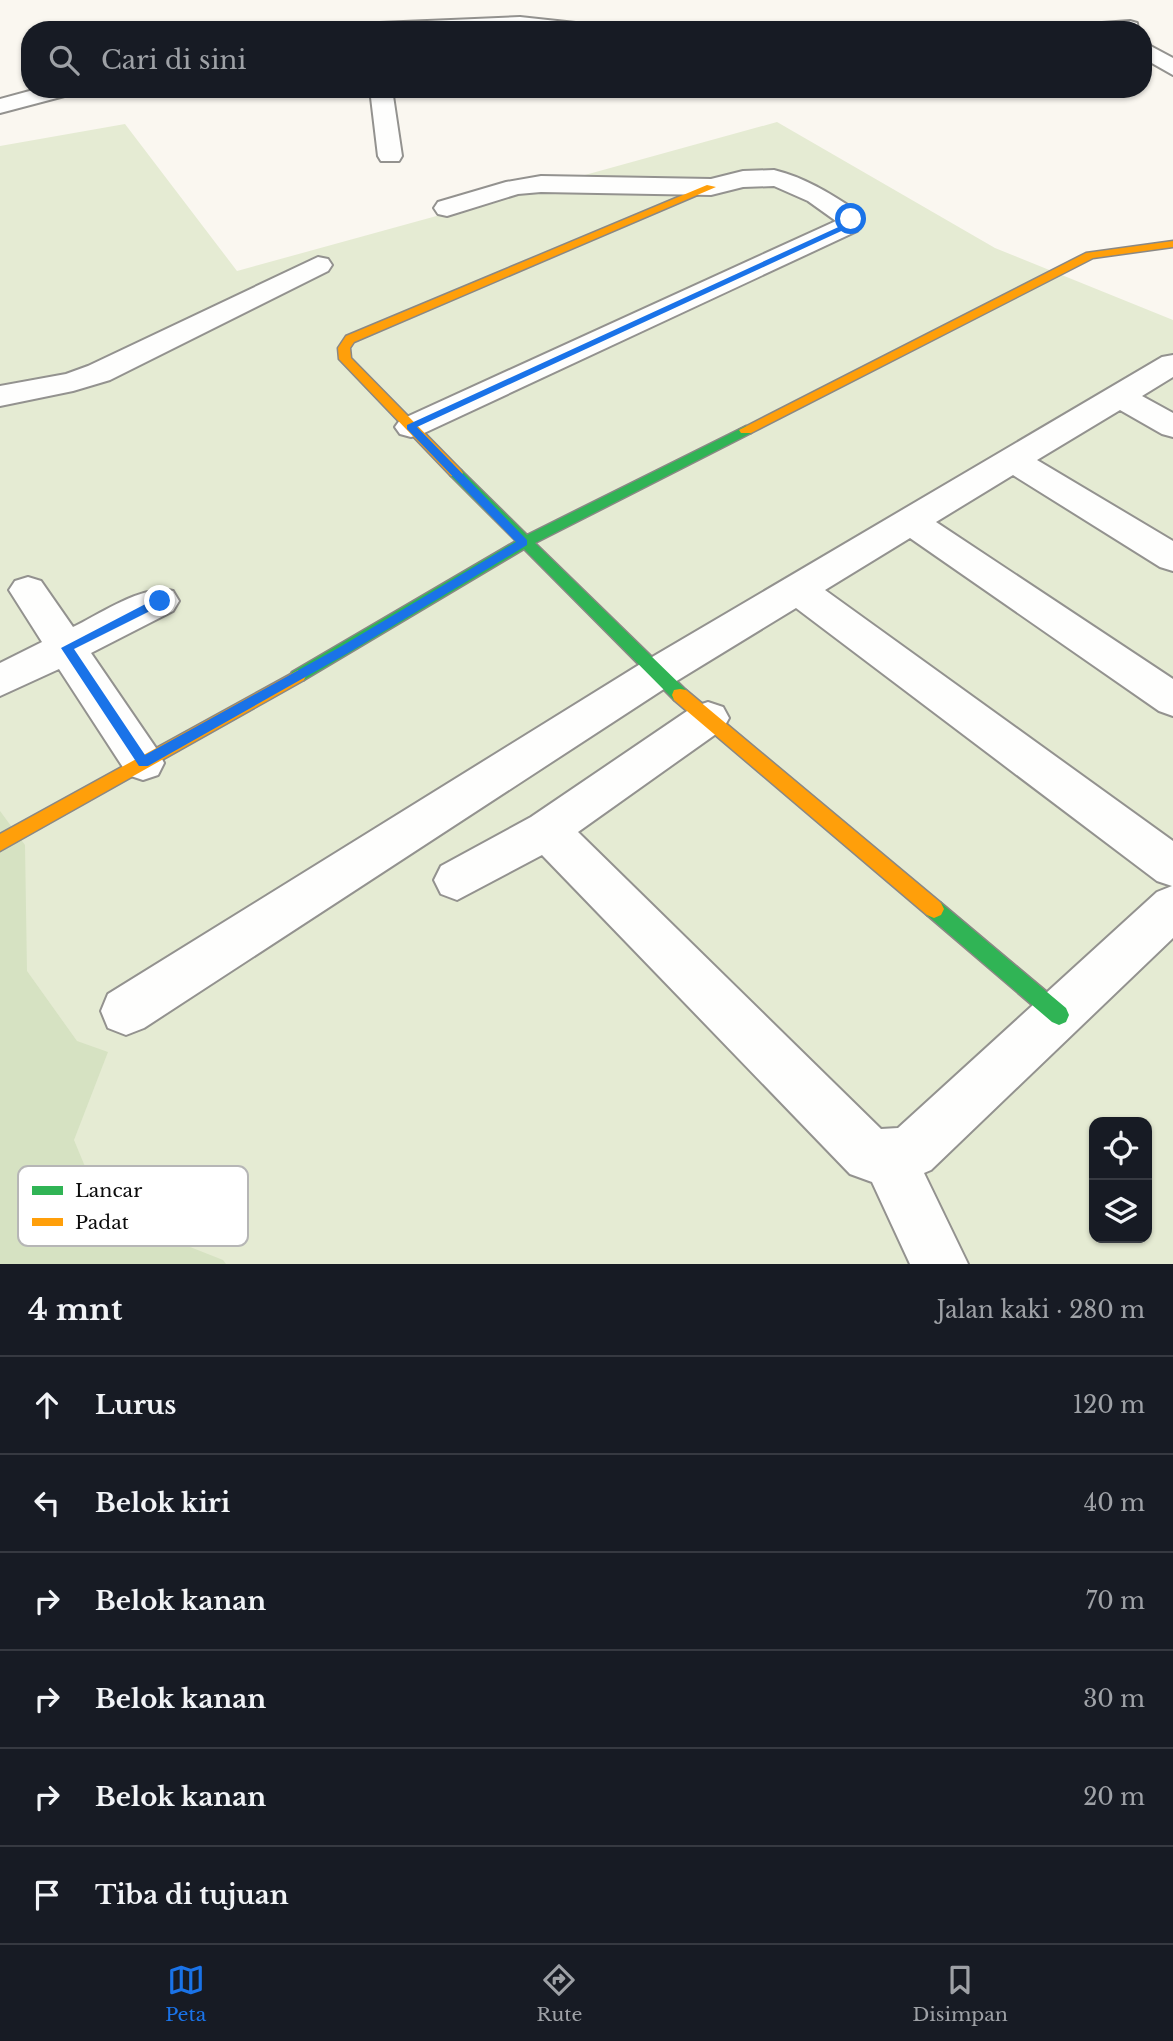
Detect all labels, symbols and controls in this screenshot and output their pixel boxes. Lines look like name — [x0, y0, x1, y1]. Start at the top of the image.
search box — [21, 21, 1152, 98]
icon: search — [45, 41, 83, 79]
text: Cari di sini — [101, 44, 246, 76]
route start — [835, 203, 866, 234]
route end — [144, 585, 175, 616]
map controls — [1089, 1117, 1152, 1243]
button: locate — [1089, 1117, 1152, 1180]
legend — [18, 1166, 248, 1246]
text: Lancar — [75, 1179, 142, 1202]
button: layers — [1089, 1180, 1152, 1243]
text: Padat — [75, 1211, 130, 1234]
text: 4 mnt — [28, 1291, 122, 1328]
text: Jalan kaki · 280 m — [937, 1296, 1145, 1324]
icon: ahead — [28, 1386, 66, 1424]
text: Lurus — [95, 1389, 176, 1421]
text: 120 m — [1073, 1391, 1145, 1419]
icon: left — [28, 1484, 66, 1522]
text: Belok kiri — [95, 1487, 230, 1519]
text: 40 m — [1084, 1489, 1145, 1517]
icon: right — [28, 1582, 66, 1620]
text: Belok kanan — [95, 1585, 266, 1617]
text: 70 m — [1086, 1587, 1145, 1615]
icon: right — [28, 1680, 66, 1718]
text: Belok kanan — [95, 1683, 266, 1715]
text: 30 m — [1083, 1685, 1145, 1713]
icon: right — [28, 1778, 66, 1816]
text: Belok kanan — [95, 1781, 266, 1813]
text: 20 m — [1083, 1783, 1145, 1811]
icon: arrive — [28, 1876, 66, 1914]
text: Tiba di tujuan — [95, 1879, 289, 1911]
tab: Peta — [165, 1961, 206, 2026]
tab: Rute — [537, 1961, 582, 2026]
tab: Disimpan — [913, 1961, 1008, 2026]

